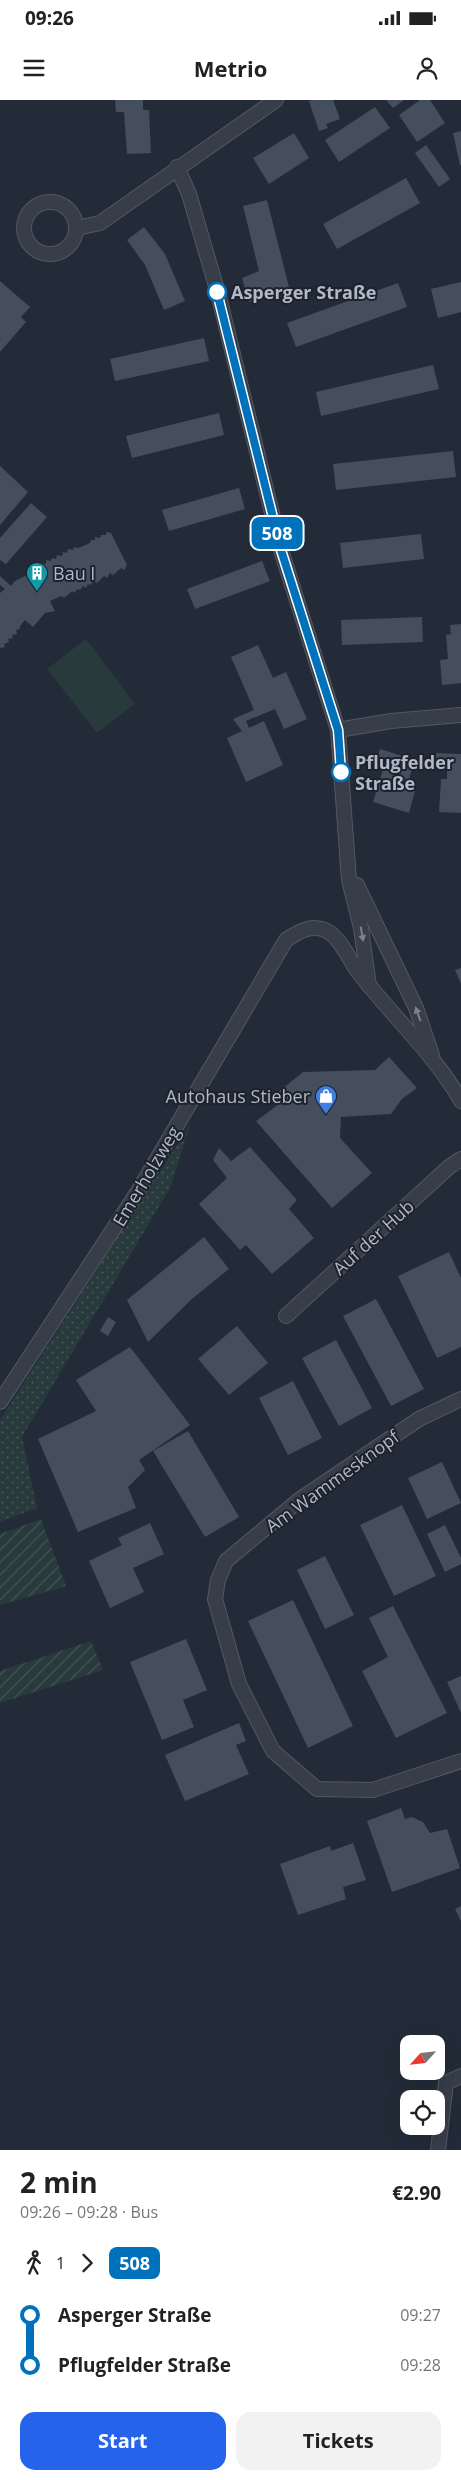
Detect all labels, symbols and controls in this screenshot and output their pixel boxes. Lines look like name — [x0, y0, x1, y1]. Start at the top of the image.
text: 09:26 — [25, 5, 74, 31]
text: Metrio — [194, 53, 267, 83]
icon: menu — [20, 54, 48, 82]
icon: person — [413, 54, 441, 82]
place label: Asperger Straße — [231, 280, 376, 304]
marker: Asperger Straße — [207, 282, 227, 302]
line badge: 508 — [248, 517, 306, 549]
text: 508 — [262, 521, 292, 545]
building icon: Bau I — [25, 561, 49, 592]
place label: Bau I — [53, 561, 95, 585]
place label: Pflugfelder Straße — [355, 750, 454, 795]
marker: Pflugfelder Straße — [331, 762, 351, 782]
one-way arrow — [358, 926, 366, 942]
one-way arrow — [414, 1006, 422, 1021]
place label: Autohaus Stieber — [166, 1084, 311, 1108]
shop icon: Autohaus Stieber — [314, 1084, 338, 1115]
street label: Emerholzweg — [107, 1121, 185, 1231]
street label: Auf der Hub — [327, 1194, 419, 1280]
street label: Am Wammesknopf — [260, 1424, 404, 1538]
north arrow — [400, 2035, 445, 2080]
map controls — [400, 2035, 445, 2135]
button: locate — [400, 2090, 445, 2135]
text: 2 min — [20, 2163, 98, 2201]
text: €2.90 — [392, 2180, 441, 2206]
text: 09:26 – 09:28 · Bus — [20, 2201, 158, 2223]
icon: walk — [20, 2249, 48, 2277]
icon: forward — [73, 2249, 101, 2277]
text: 508 — [119, 2251, 150, 2275]
text: 1 — [56, 2252, 65, 2274]
text: Asperger Straße — [58, 2302, 212, 2328]
text: 09:27 — [400, 2304, 441, 2326]
text: Pflugfelder Straße — [58, 2352, 231, 2378]
text: 09:28 — [400, 2354, 441, 2376]
button: Start — [20, 2412, 226, 2470]
button: Tickets — [236, 2412, 441, 2470]

